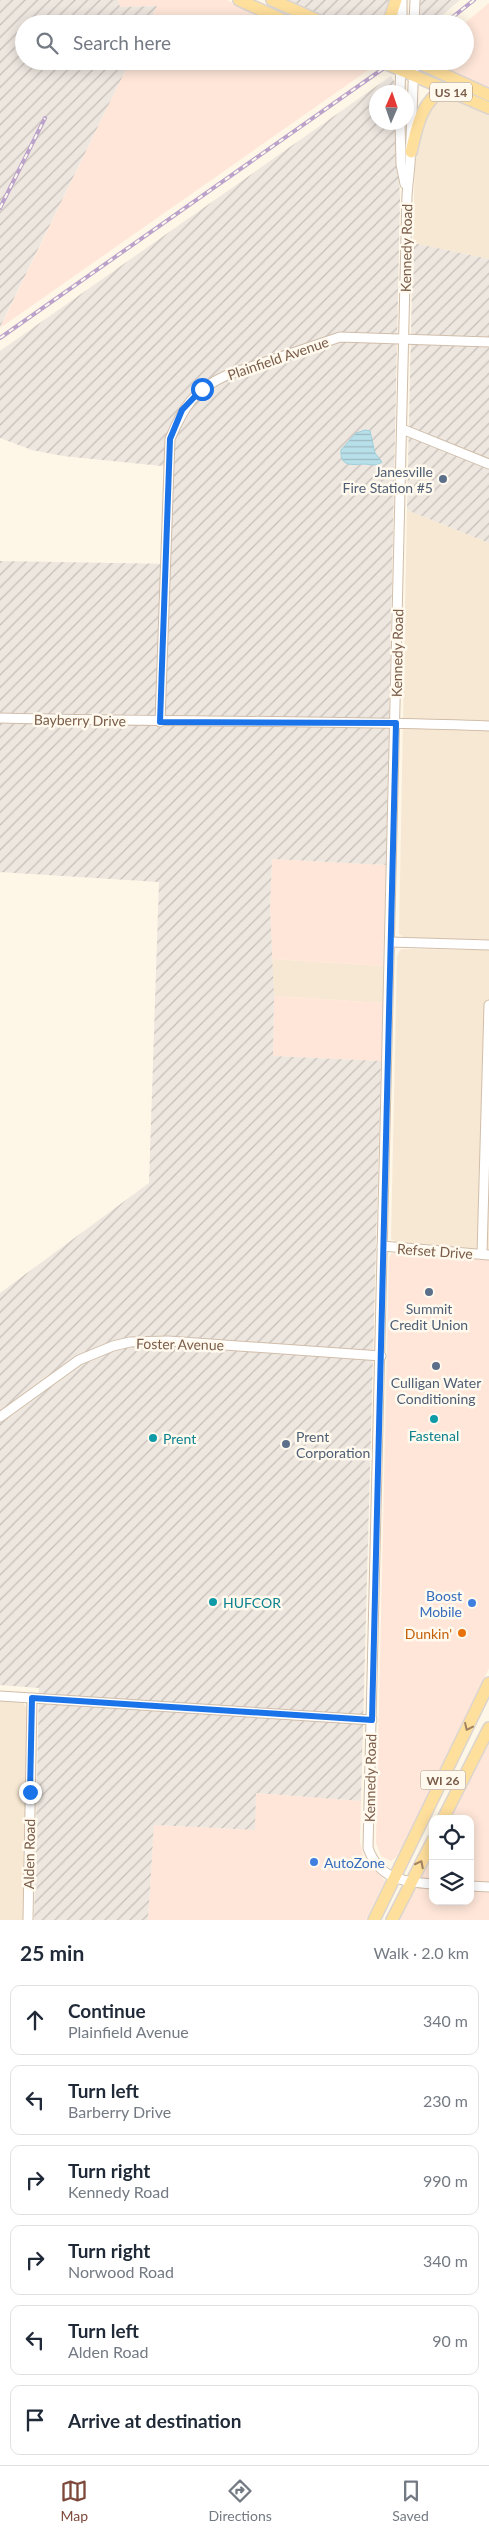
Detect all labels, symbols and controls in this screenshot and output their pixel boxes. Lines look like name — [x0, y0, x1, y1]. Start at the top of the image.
search box — [15, 15, 474, 70]
icon: search — [33, 29, 61, 57]
text: Search here — [73, 31, 171, 54]
road number: US 14 — [430, 82, 472, 101]
north arrow — [369, 85, 414, 130]
street label: Kennedy Road — [397, 204, 415, 292]
street label: Plainfield Avenue — [225, 333, 331, 383]
route start — [191, 378, 214, 401]
place label: Janesville Fire Station #5 — [343, 463, 433, 496]
marker: Janesville Fire Station #5 — [437, 473, 449, 485]
street label: Kennedy Road — [388, 609, 406, 697]
street label: Bayberry Drive — [34, 711, 126, 729]
street label: Refset Drive — [397, 1240, 473, 1262]
marker: Summit Credit Union — [423, 1286, 435, 1298]
place label: Summit Credit Union — [390, 1300, 468, 1333]
street label: Foster Avenue — [136, 1335, 224, 1353]
marker: Culligan Water Conditioning — [430, 1360, 442, 1372]
place label: Culligan Water Conditioning — [391, 1374, 481, 1407]
marker: Fastenal — [428, 1413, 440, 1425]
place label: Fastenal — [409, 1427, 459, 1444]
place label: Prent Corporation — [296, 1428, 370, 1461]
place label: Prent — [163, 1430, 196, 1447]
marker: Prent — [147, 1432, 159, 1444]
marker: Prent Corporation — [280, 1438, 292, 1450]
place label: Boost Mobile — [419, 1587, 462, 1620]
place label: HUFCOR — [223, 1594, 281, 1611]
marker: HUFCOR — [207, 1596, 219, 1608]
marker: Boost Mobile — [466, 1597, 478, 1609]
place label: Dunkin' — [405, 1625, 452, 1642]
marker: Dunkin' — [456, 1627, 468, 1639]
one-way arrow — [464, 1721, 474, 1730]
street label: Kennedy Road — [361, 1734, 379, 1822]
road number: WI 26 — [420, 1770, 466, 1790]
route end — [19, 1781, 42, 1804]
map controls — [429, 1815, 474, 1905]
button: locate — [429, 1815, 474, 1860]
street label: Alden Road — [20, 1819, 38, 1889]
place label: AutoZone — [324, 1854, 385, 1871]
marker: AutoZone — [308, 1856, 320, 1868]
button: layers — [429, 1860, 474, 1905]
one-way arrow — [414, 1861, 424, 1870]
text: 25 min — [20, 1940, 84, 1965]
text: Walk · 2.0 km — [373, 1943, 469, 1962]
text: Continue — [68, 1999, 146, 2022]
icon: ahead — [21, 2006, 49, 2034]
text: 340 m — [423, 2011, 468, 2030]
text: Plainfield Avenue — [68, 2022, 189, 2041]
text: Turn left — [68, 2079, 139, 2102]
icon: left — [21, 2086, 49, 2114]
text: 230 m — [423, 2091, 468, 2110]
text: Barberry Drive — [68, 2102, 171, 2121]
text: Turn right — [68, 2159, 150, 2182]
icon: right — [21, 2166, 49, 2194]
text: 990 m — [423, 2171, 468, 2190]
text: Kennedy Road — [68, 2182, 169, 2201]
text: Turn right — [68, 2239, 150, 2262]
icon: right — [21, 2246, 49, 2274]
text: 340 m — [423, 2251, 468, 2270]
text: Norwood Road — [68, 2262, 174, 2281]
text: Turn left — [68, 2319, 139, 2342]
icon: left — [21, 2326, 49, 2354]
text: 90 m — [432, 2331, 468, 2350]
text: Alden Road — [68, 2342, 149, 2361]
icon: arrive — [21, 2406, 49, 2434]
text: Arrive at destination — [68, 2409, 241, 2432]
tab: Map — [60, 2477, 88, 2524]
tab: Directions — [209, 2477, 272, 2524]
tab: Saved — [392, 2477, 429, 2524]

